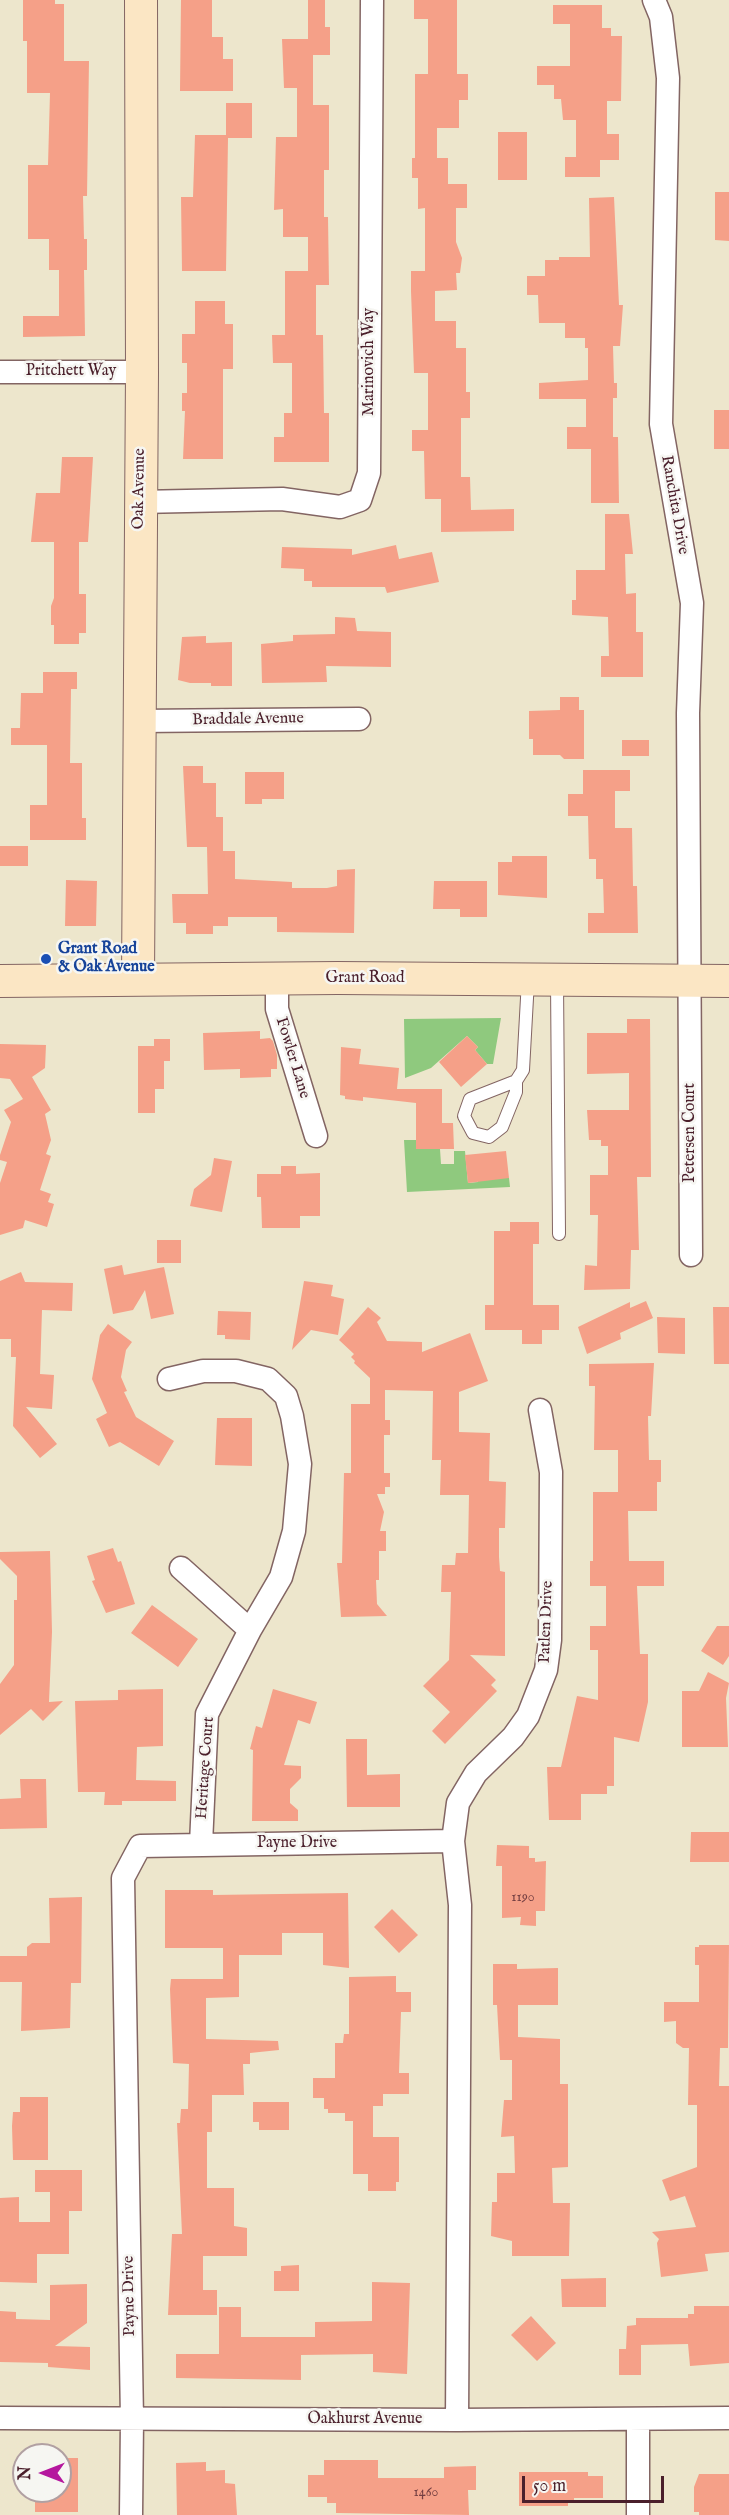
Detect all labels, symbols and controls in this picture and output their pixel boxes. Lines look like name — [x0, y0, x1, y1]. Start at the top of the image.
street label: Marinovich Way — [360, 308, 380, 416]
street label: Pritchett Way — [26, 362, 116, 382]
street label: Oak Avenue — [130, 448, 150, 530]
street label: Ranchita Drive — [656, 454, 692, 556]
street label: Braddale Avenue — [192, 709, 304, 731]
place label: Grant Road & Oak Avenue — [58, 940, 155, 978]
marker: Grant Road & Oak Avenue — [39, 952, 53, 966]
street label: Grant Road — [325, 969, 405, 989]
street label: Fowler Lane — [271, 1015, 313, 1101]
street label: Petersen Court — [681, 1083, 701, 1183]
street label: Patlen Drive — [536, 1580, 558, 1664]
street label: Heritage Court — [193, 1716, 219, 1820]
street label: Payne Drive — [257, 1834, 337, 1854]
house number: 1190 — [511, 1890, 535, 1906]
street label: Payne Drive — [120, 2256, 140, 2336]
street label: Oakhurst Avenue — [308, 2410, 422, 2430]
north arrow — [12, 2443, 72, 2503]
scale bar — [525, 2464, 668, 2502]
text: N — [16, 2466, 36, 2480]
text: 50 m — [533, 2475, 566, 2498]
house number: 1460 — [414, 2485, 438, 2501]

